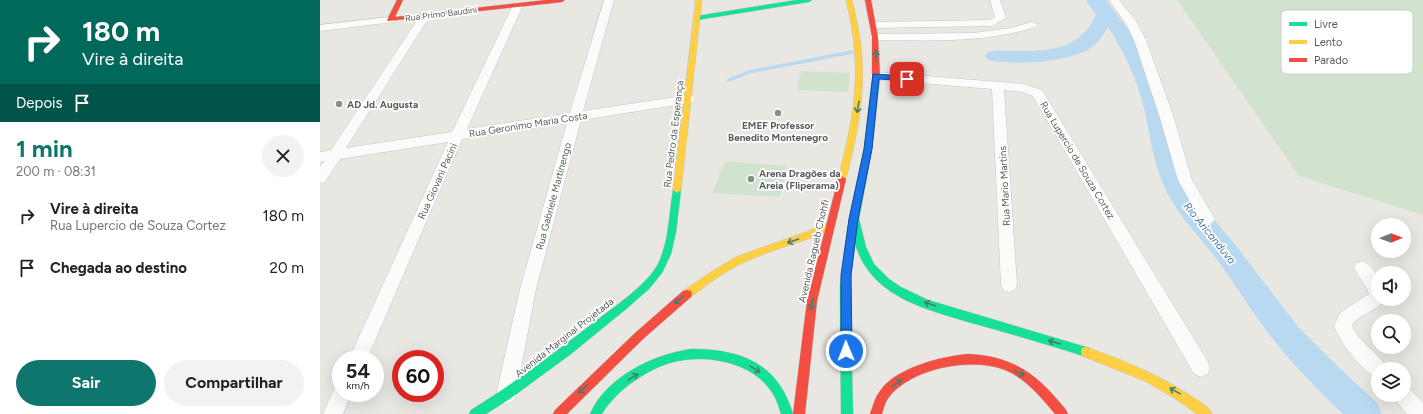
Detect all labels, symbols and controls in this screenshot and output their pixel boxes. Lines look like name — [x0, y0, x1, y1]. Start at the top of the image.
street label: Rua Primo Baudini — [404, 4, 478, 23]
legend — [1281, 10, 1413, 74]
text: 180 m — [82, 14, 160, 48]
icon: right — [16, 16, 68, 68]
text: Livre — [1314, 18, 1338, 31]
text: Lento — [1314, 36, 1342, 49]
text: Vire à direita — [82, 48, 183, 70]
one-way arrow — [872, 50, 880, 63]
text: Parado — [1314, 54, 1348, 67]
pin — [890, 62, 924, 96]
icon: arrive — [896, 68, 918, 90]
street label: Rua Pedro da Esperança — [660, 80, 687, 188]
icon: arrive — [71, 92, 93, 114]
text: Depois — [16, 94, 63, 112]
place label: AD Jd. Augusta — [347, 98, 418, 111]
marker: AD Jd. Augusta — [334, 99, 344, 109]
street label: Rua Lupercio de Souza Cortez — [1037, 99, 1118, 222]
one-way arrow — [853, 100, 861, 113]
marker: EMEF Professor Benedito Montenegro — [773, 108, 783, 118]
street label: Rua Geronimo Maria Costa — [468, 109, 588, 140]
place label: EMEF Professor Benedito Montenegro — [728, 119, 828, 144]
text: 1 min — [16, 134, 73, 163]
button: close — [262, 135, 304, 177]
street label: Rua Giovani Pacini — [415, 141, 460, 221]
street label: Rua Gabriele Martinengo — [533, 141, 574, 251]
street label: Rua Mario Martins — [996, 145, 1013, 226]
text: 200 m · 08:31 — [16, 164, 96, 179]
place label: Arena Dragões da Areia (Fliperama) — [759, 167, 841, 192]
marker: Arena Dragões da Areia (Fliperama) — [746, 174, 756, 184]
street label: Avenida Ragueb Chohfi — [795, 198, 832, 304]
text: Vire à direita — [50, 200, 139, 218]
water label: Rio Aricanduva — [1181, 200, 1239, 267]
icon: right — [16, 205, 38, 227]
text: 180 m — [263, 207, 304, 225]
text: Rua Lupercio de Souza Cortez — [50, 218, 226, 233]
north arrow — [1371, 218, 1411, 258]
map controls — [1371, 218, 1411, 402]
one-way arrow — [787, 238, 800, 245]
icon: arrive — [16, 257, 38, 279]
text: Chegada ao destino — [50, 259, 187, 277]
text: 20 m — [270, 259, 304, 277]
button: sound — [1371, 266, 1411, 306]
street label: Avenida Marginal Projetada — [512, 295, 616, 380]
one-way arrow — [673, 296, 684, 305]
one-way arrow — [807, 297, 815, 310]
one-way arrow — [924, 300, 936, 308]
button: search — [1371, 314, 1411, 354]
position arrow — [825, 330, 867, 372]
one-way arrow — [1048, 338, 1061, 345]
speed limit sign: 60 — [392, 350, 444, 402]
text: 54 — [346, 359, 370, 383]
button: Sair — [16, 360, 156, 406]
button: Compartilhar — [164, 360, 304, 406]
button: layers — [1371, 362, 1411, 402]
one-way arrow — [749, 366, 761, 374]
one-way arrow — [1013, 370, 1025, 377]
one-way arrow — [627, 373, 638, 381]
text: km/h — [347, 379, 369, 392]
one-way arrow — [891, 379, 902, 387]
one-way arrow — [578, 384, 588, 394]
one-way arrow — [1169, 387, 1181, 394]

